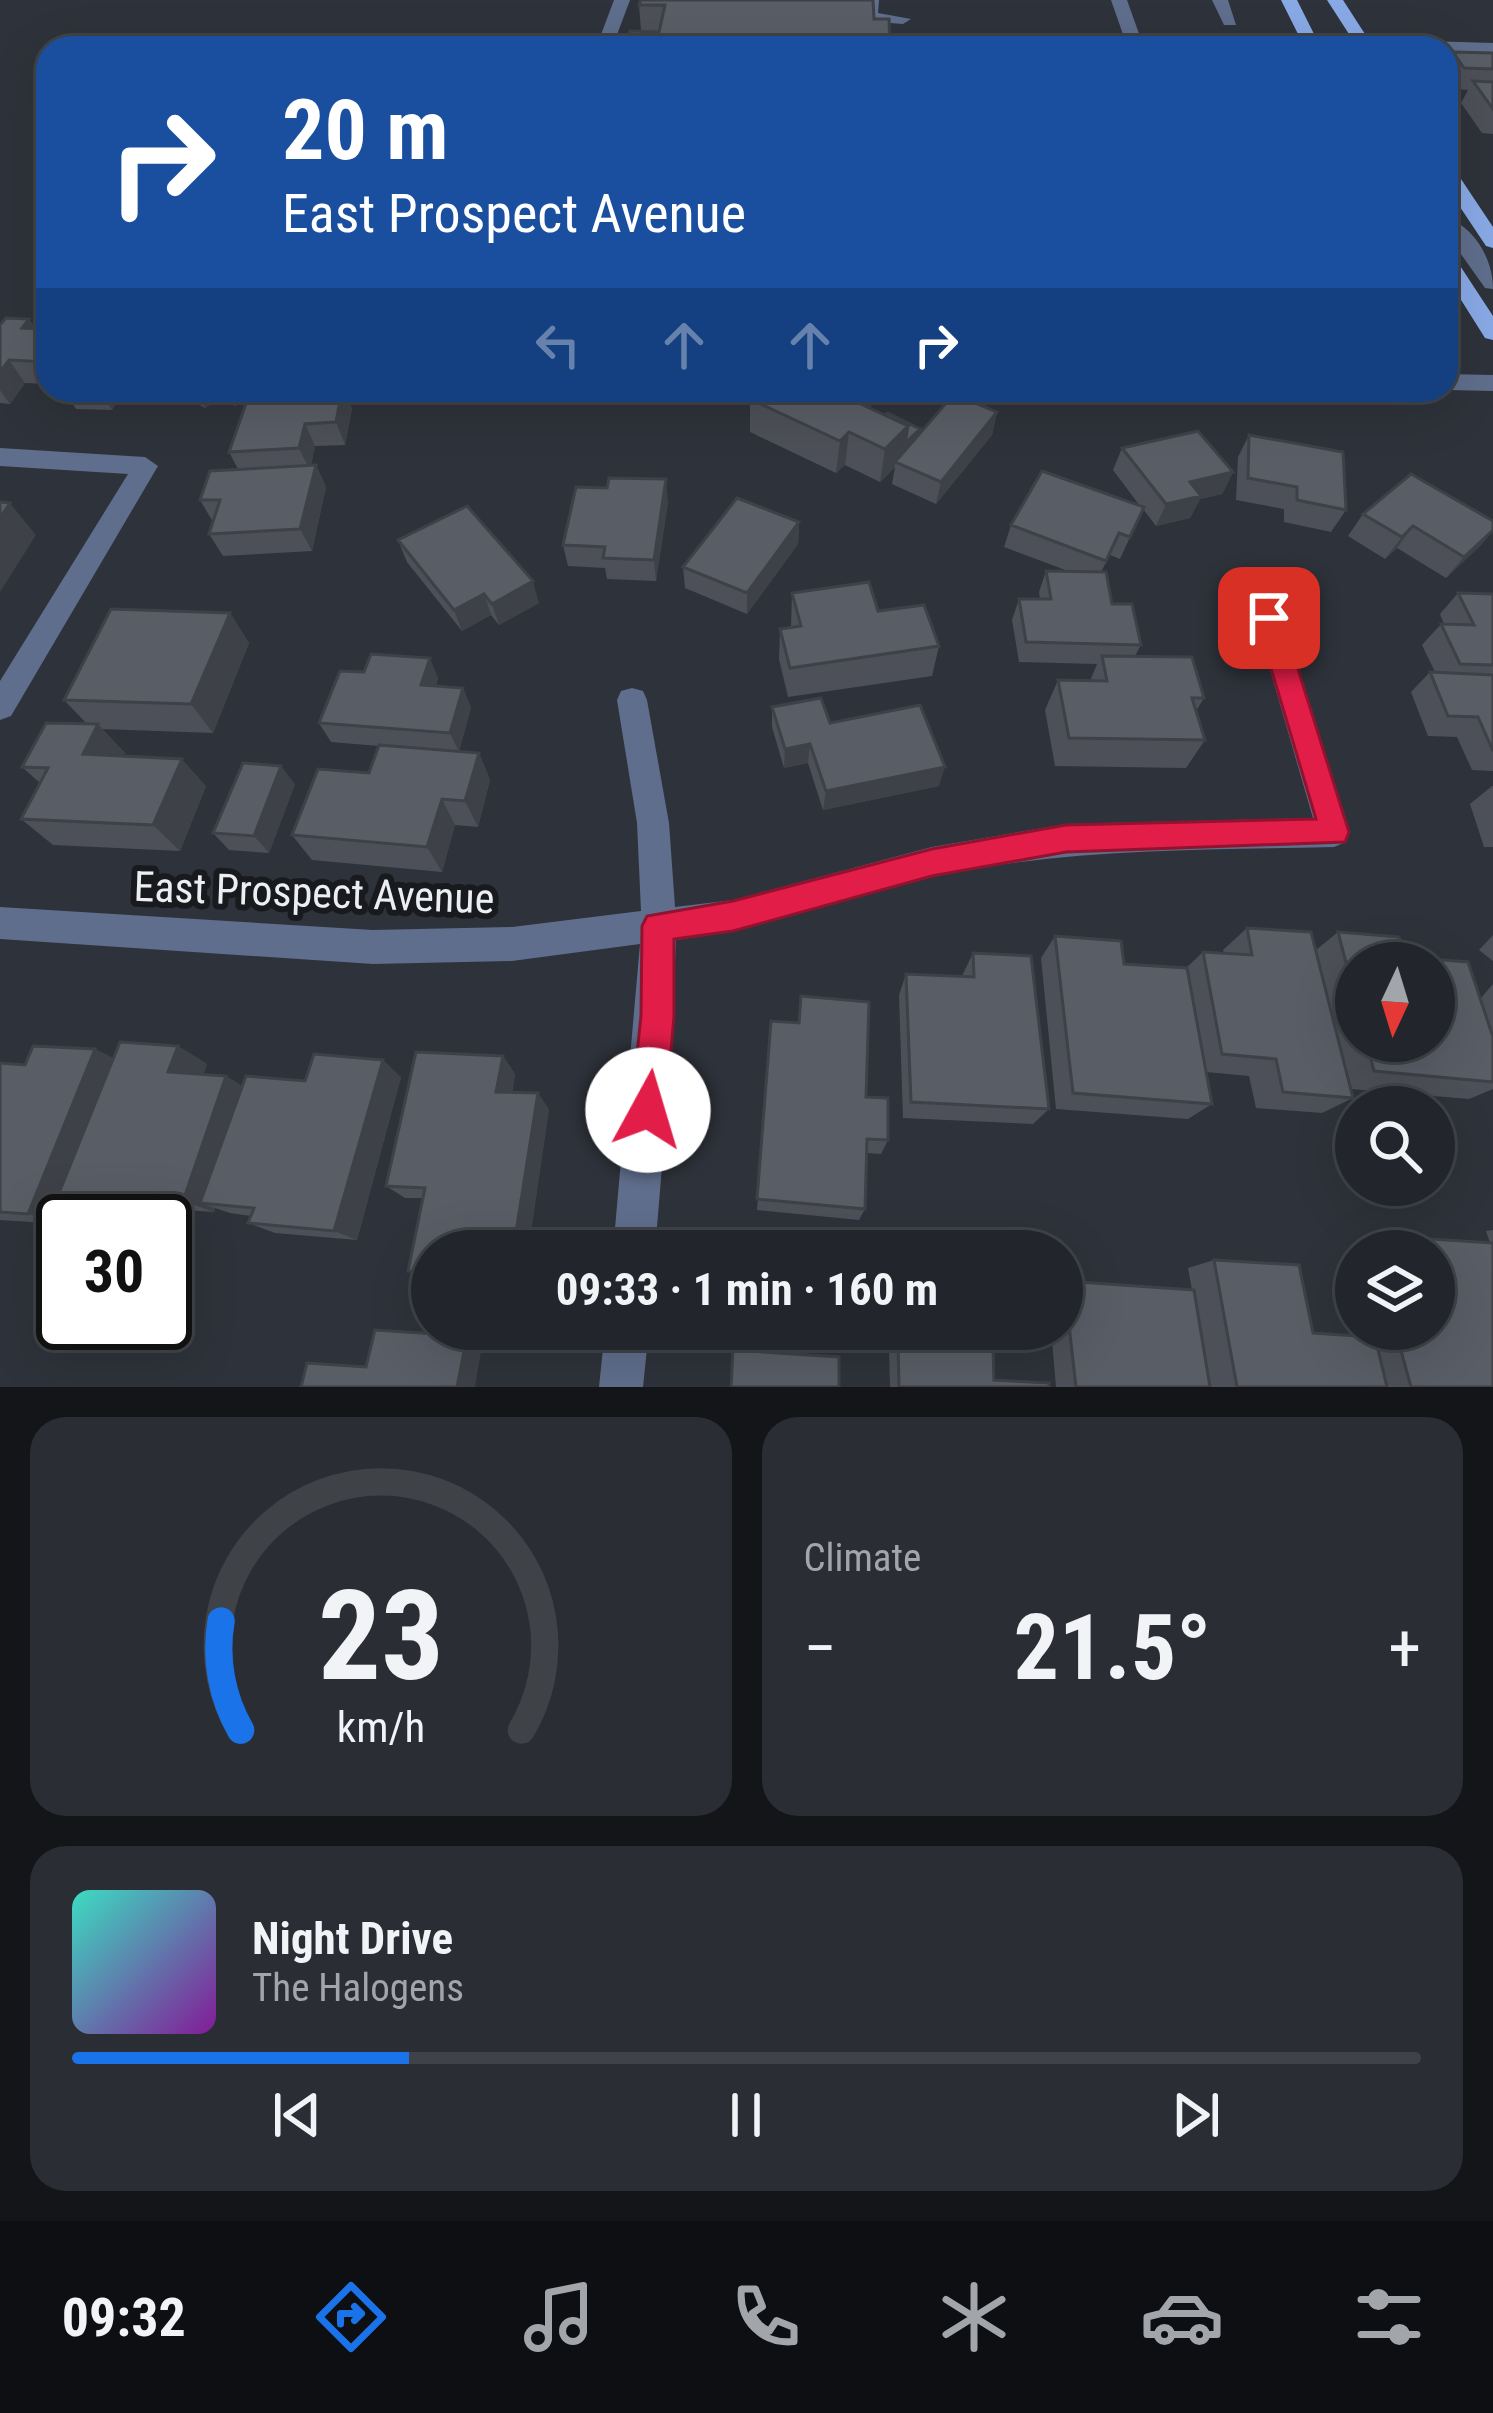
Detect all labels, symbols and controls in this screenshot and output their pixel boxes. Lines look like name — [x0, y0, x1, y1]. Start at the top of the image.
text: 20 m — [282, 81, 449, 180]
icon: right — [84, 84, 240, 240]
text: East Prospect Avenue — [282, 182, 746, 245]
icon: left — [525, 312, 591, 378]
icon: ahead — [651, 312, 717, 378]
icon: ahead — [777, 312, 843, 378]
icon: right — [903, 312, 969, 378]
pin — [1218, 567, 1320, 669]
icon: arrive — [1236, 585, 1302, 651]
street label: East Prospect Avenue — [133, 862, 495, 923]
north arrow — [1335, 942, 1455, 1062]
map controls — [1335, 942, 1455, 1350]
position arrow — [585, 1047, 711, 1173]
button: search — [1335, 1086, 1455, 1206]
speed limit sign: 30 — [36, 1194, 192, 1350]
button: layers — [1335, 1230, 1455, 1350]
text: 09:33 · 1 min · 160 m — [556, 1263, 938, 1316]
text: Climate — [804, 1535, 921, 1581]
text: 23 — [318, 1563, 444, 1709]
text: 21.5° — [1014, 1596, 1211, 1701]
text: − — [804, 1610, 837, 1687]
text: + — [1388, 1610, 1421, 1687]
text: km/h — [337, 1701, 425, 1751]
text: Night Drive — [252, 1912, 453, 1965]
text: The Halogens — [252, 1965, 464, 2011]
icon: previous — [264, 2082, 330, 2148]
icon: pause — [713, 2082, 779, 2148]
icon: next — [1163, 2082, 1229, 2148]
icon: directions — [309, 2275, 393, 2359]
icon: music — [517, 2275, 601, 2359]
icon: phone — [724, 2275, 808, 2359]
icon: climate — [932, 2275, 1016, 2359]
icon: car — [1140, 2275, 1224, 2359]
icon: filters — [1347, 2275, 1431, 2359]
text: 09:32 — [62, 2286, 186, 2349]

